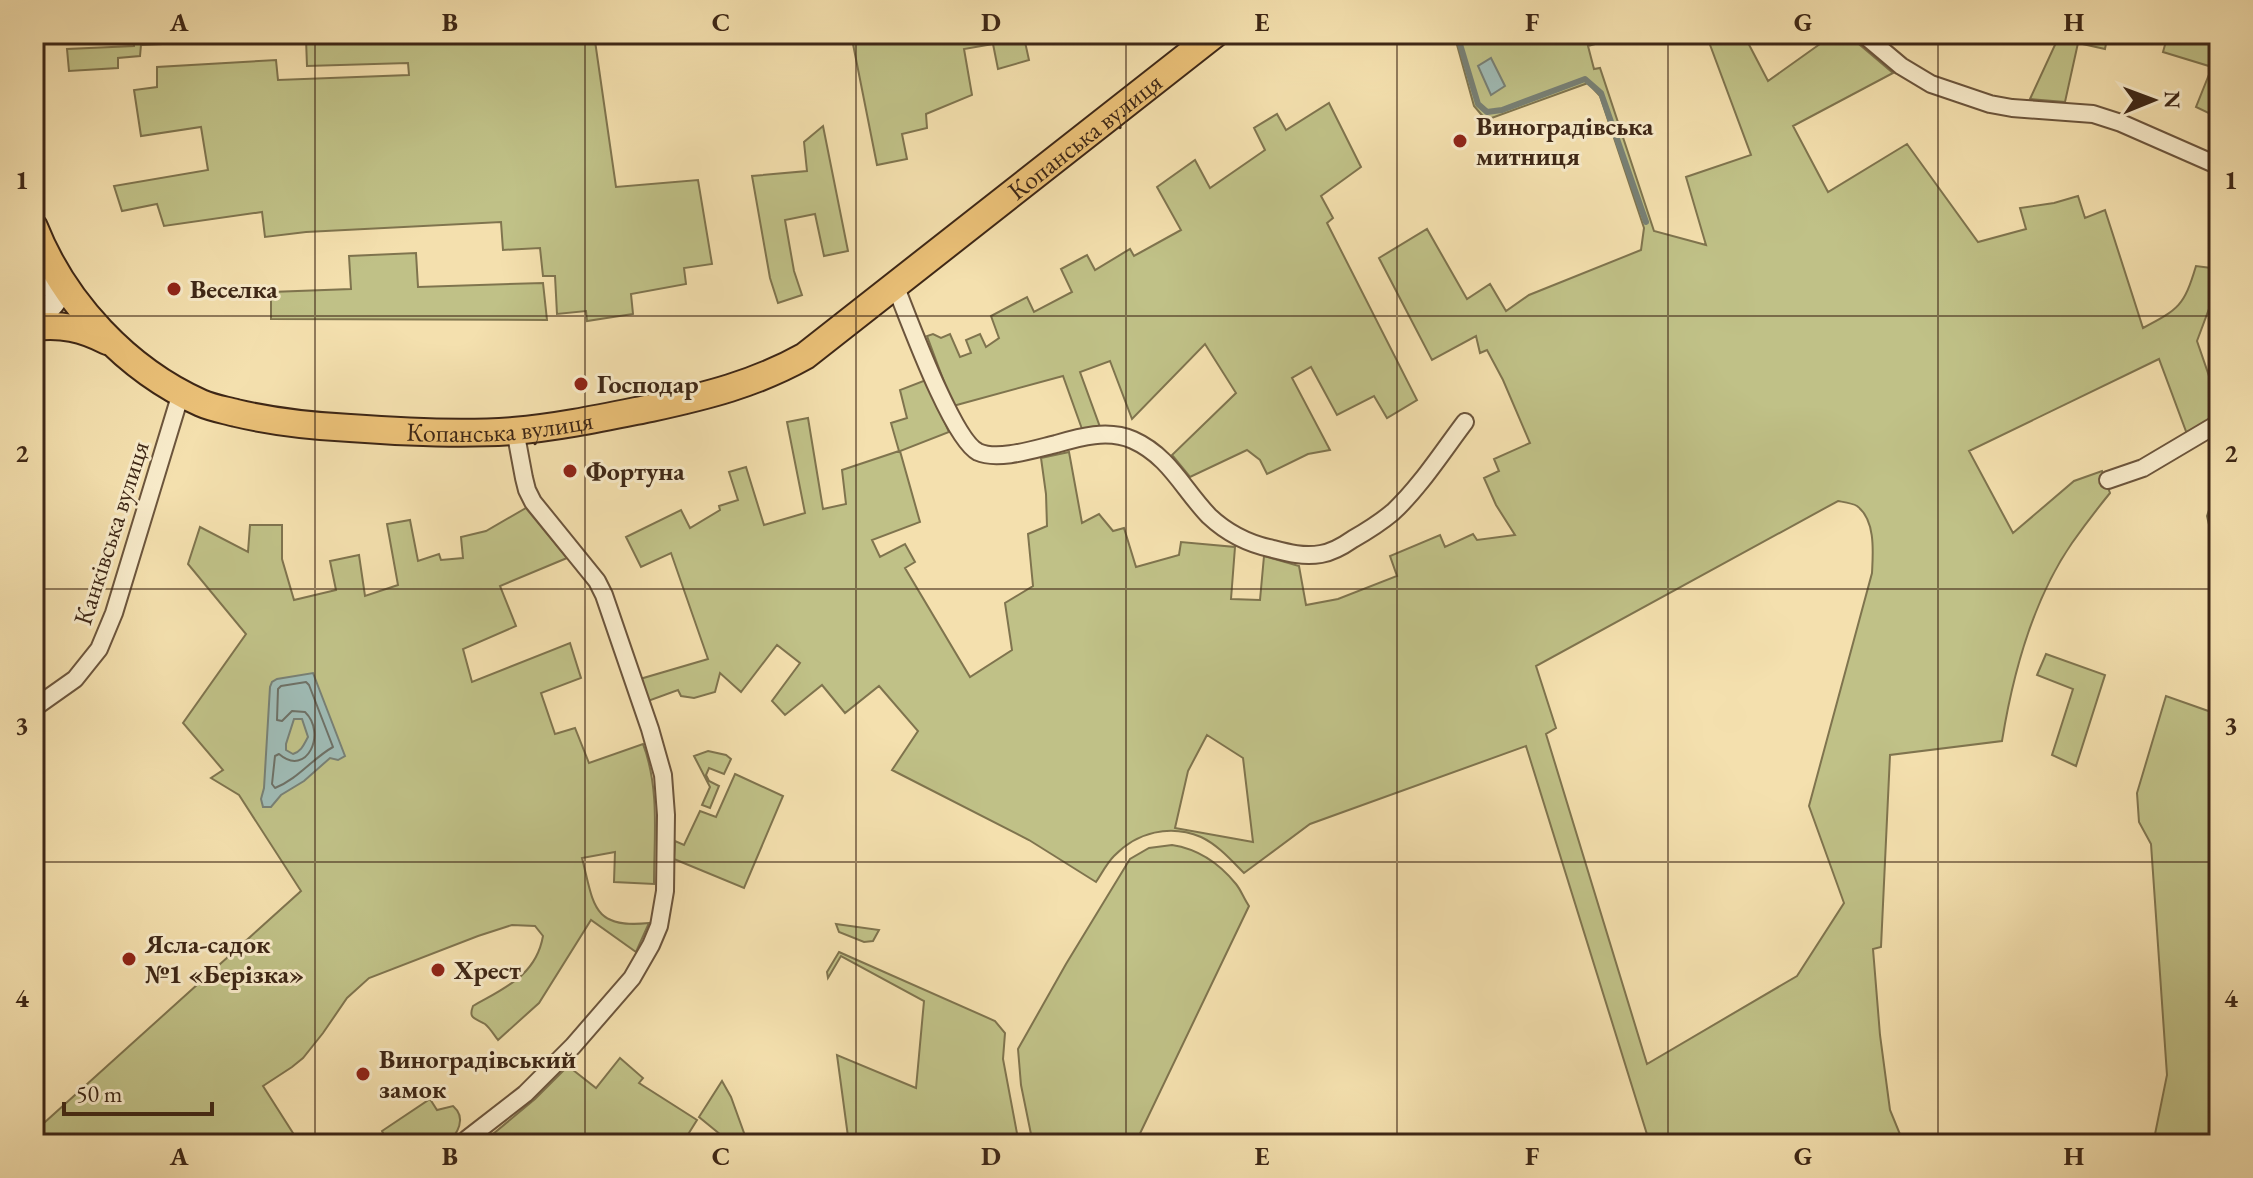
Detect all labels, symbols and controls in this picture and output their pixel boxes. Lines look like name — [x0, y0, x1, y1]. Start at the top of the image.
text: A — [169, 5, 189, 39]
text: B — [442, 5, 458, 39]
text: C — [712, 5, 730, 39]
text: D — [981, 5, 1001, 39]
text: E — [1255, 5, 1270, 39]
text: F — [1525, 5, 1539, 39]
text: G — [1794, 5, 1813, 39]
text: H — [2064, 5, 2085, 39]
north arrow — [2113, 60, 2193, 140]
street label: Копанська вулиця — [1001, 65, 1169, 207]
text: N — [2158, 91, 2187, 109]
place label: Виноградівська митниця — [1476, 109, 1654, 173]
marker: Виноградівська митниця — [1451, 132, 1469, 150]
text: 1 — [15, 163, 29, 197]
text: 1 — [2224, 163, 2238, 197]
place label: Веселка — [190, 272, 278, 306]
marker: Веселка — [165, 280, 183, 298]
place label: Господар — [597, 367, 699, 401]
marker: Господар — [572, 375, 590, 393]
street label: Копанська вулиця — [406, 403, 596, 450]
text: 2 — [15, 436, 29, 470]
text: 2 — [2224, 436, 2238, 470]
street label: Канківська вулиця — [65, 437, 157, 629]
place label: Фортуна — [586, 454, 685, 488]
marker: Фортуна — [561, 462, 579, 480]
text: 3 — [15, 708, 29, 742]
text: 3 — [2224, 708, 2238, 742]
place label: Ясла-садок №1 «Берізка» — [144, 927, 304, 991]
marker: Ясла-садок №1 «Берізка» — [120, 950, 138, 968]
place label: Хрест — [453, 953, 521, 987]
marker: Хрест — [429, 961, 447, 979]
text: 4 — [15, 981, 29, 1015]
text: 4 — [2224, 981, 2238, 1015]
place label: Виноградівський замок — [379, 1042, 576, 1106]
marker: Виноградівський замок — [354, 1065, 372, 1083]
scale bar — [64, 1066, 212, 1116]
text: 50 m — [76, 1078, 123, 1109]
text: A — [169, 1139, 189, 1173]
text: B — [442, 1139, 458, 1173]
text: C — [712, 1139, 730, 1173]
text: D — [981, 1139, 1001, 1173]
text: E — [1255, 1139, 1270, 1173]
text: F — [1525, 1139, 1539, 1173]
text: G — [1794, 1139, 1813, 1173]
text: H — [2064, 1139, 2085, 1173]

